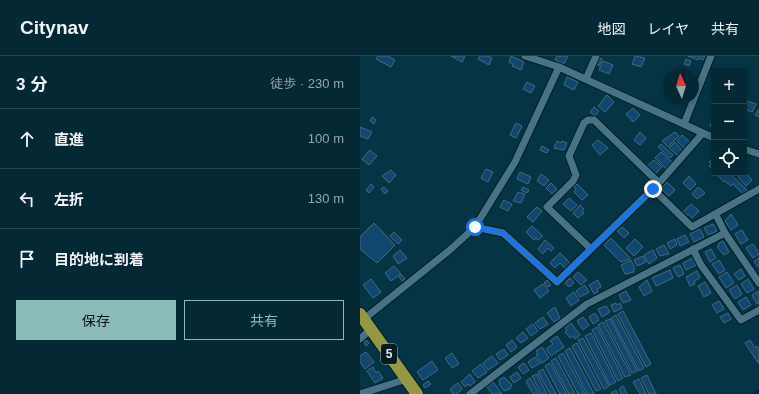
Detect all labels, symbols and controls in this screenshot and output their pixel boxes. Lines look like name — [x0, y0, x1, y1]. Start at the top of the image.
text: Citynav — [20, 17, 89, 38]
text: 地図 — [597, 21, 625, 37]
text: レイヤ — [647, 21, 689, 37]
text: 共有 — [711, 21, 739, 37]
north arrow — [663, 68, 699, 104]
map controls — [711, 68, 747, 176]
button: + — [711, 68, 747, 104]
text: 3 分 — [16, 75, 47, 94]
text: 徒歩 · 230 m — [270, 76, 344, 91]
button: − — [711, 104, 747, 140]
icon: ahead — [16, 128, 38, 150]
text: 直進 — [54, 131, 84, 148]
text: 100 m — [308, 131, 344, 146]
button: locate — [711, 140, 747, 176]
route end — [644, 180, 662, 198]
icon: left — [16, 188, 38, 210]
text: 左折 — [54, 191, 84, 208]
text: 130 m — [308, 191, 344, 206]
route start — [466, 218, 484, 236]
icon: arrive — [16, 248, 38, 270]
text: 目的地に到着 — [54, 251, 144, 268]
button: 保存 — [16, 300, 176, 340]
button: 共有 — [184, 300, 344, 340]
road number: 5 — [381, 344, 397, 364]

